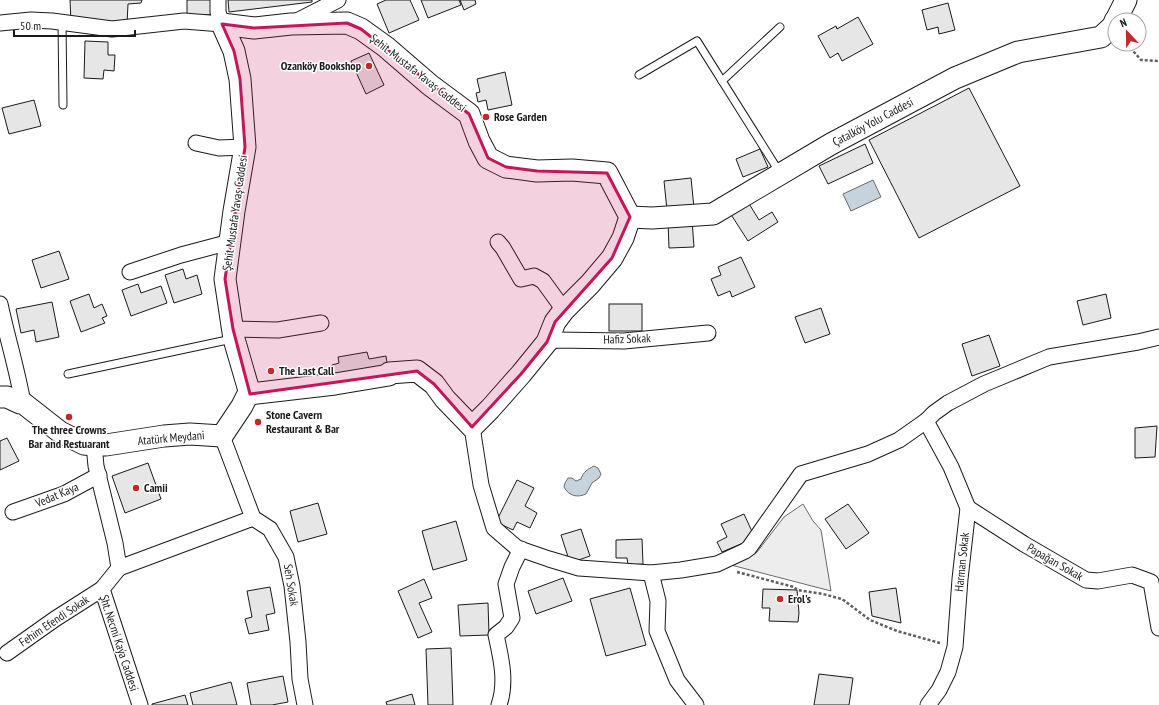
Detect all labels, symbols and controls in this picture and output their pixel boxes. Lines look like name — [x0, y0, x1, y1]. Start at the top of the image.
scale bar — [14, 12, 135, 38]
north arrow — [1107, 12, 1147, 52]
text: N — [1118, 15, 1129, 30]
text: 50 m — [20, 18, 41, 33]
street label: Şehit. Mustafa Yavaş Caddesi — [367, 30, 469, 115]
place label: Ozanköy Bookshop — [281, 58, 362, 73]
marker: Ozanköy Bookshop — [364, 61, 374, 71]
street label: Çatalköy Yolu Caddesi — [830, 94, 916, 149]
place label: Rose Garden — [494, 109, 547, 124]
marker: Rose Garden — [481, 112, 491, 122]
street label: Şehit Mustafa Yavaş Caddesi — [219, 154, 250, 272]
street label: Hafiz Sokak — [603, 330, 651, 347]
place label: The Last Call — [279, 363, 334, 378]
marker: The Last Call — [266, 366, 276, 376]
place label: Stone Cavern Restaurant & Bar — [266, 407, 340, 436]
marker: The three Crowns Bar and Restuarant — [64, 412, 74, 422]
marker: Stone Cavern Restaurant & Bar — [253, 417, 263, 427]
place label: The three Crowns Bar and Restuarant — [28, 422, 110, 451]
street label: Atatürk Meydani — [137, 427, 205, 448]
street label: Vedat Kaya — [32, 479, 81, 511]
place label: Camii — [144, 480, 168, 495]
marker: Camii — [131, 483, 141, 493]
street label: Harman Sokak — [951, 531, 972, 592]
street label: Papağan Sokak — [1025, 540, 1086, 584]
street label: Seh Sokak — [281, 563, 302, 607]
street label: Fehim Efendi Sokak — [16, 591, 92, 650]
place label: Erol's — [788, 591, 811, 606]
street label: Şht. Necmi Kaýa Caddesi — [97, 593, 142, 693]
marker: Erol's — [775, 594, 785, 604]

